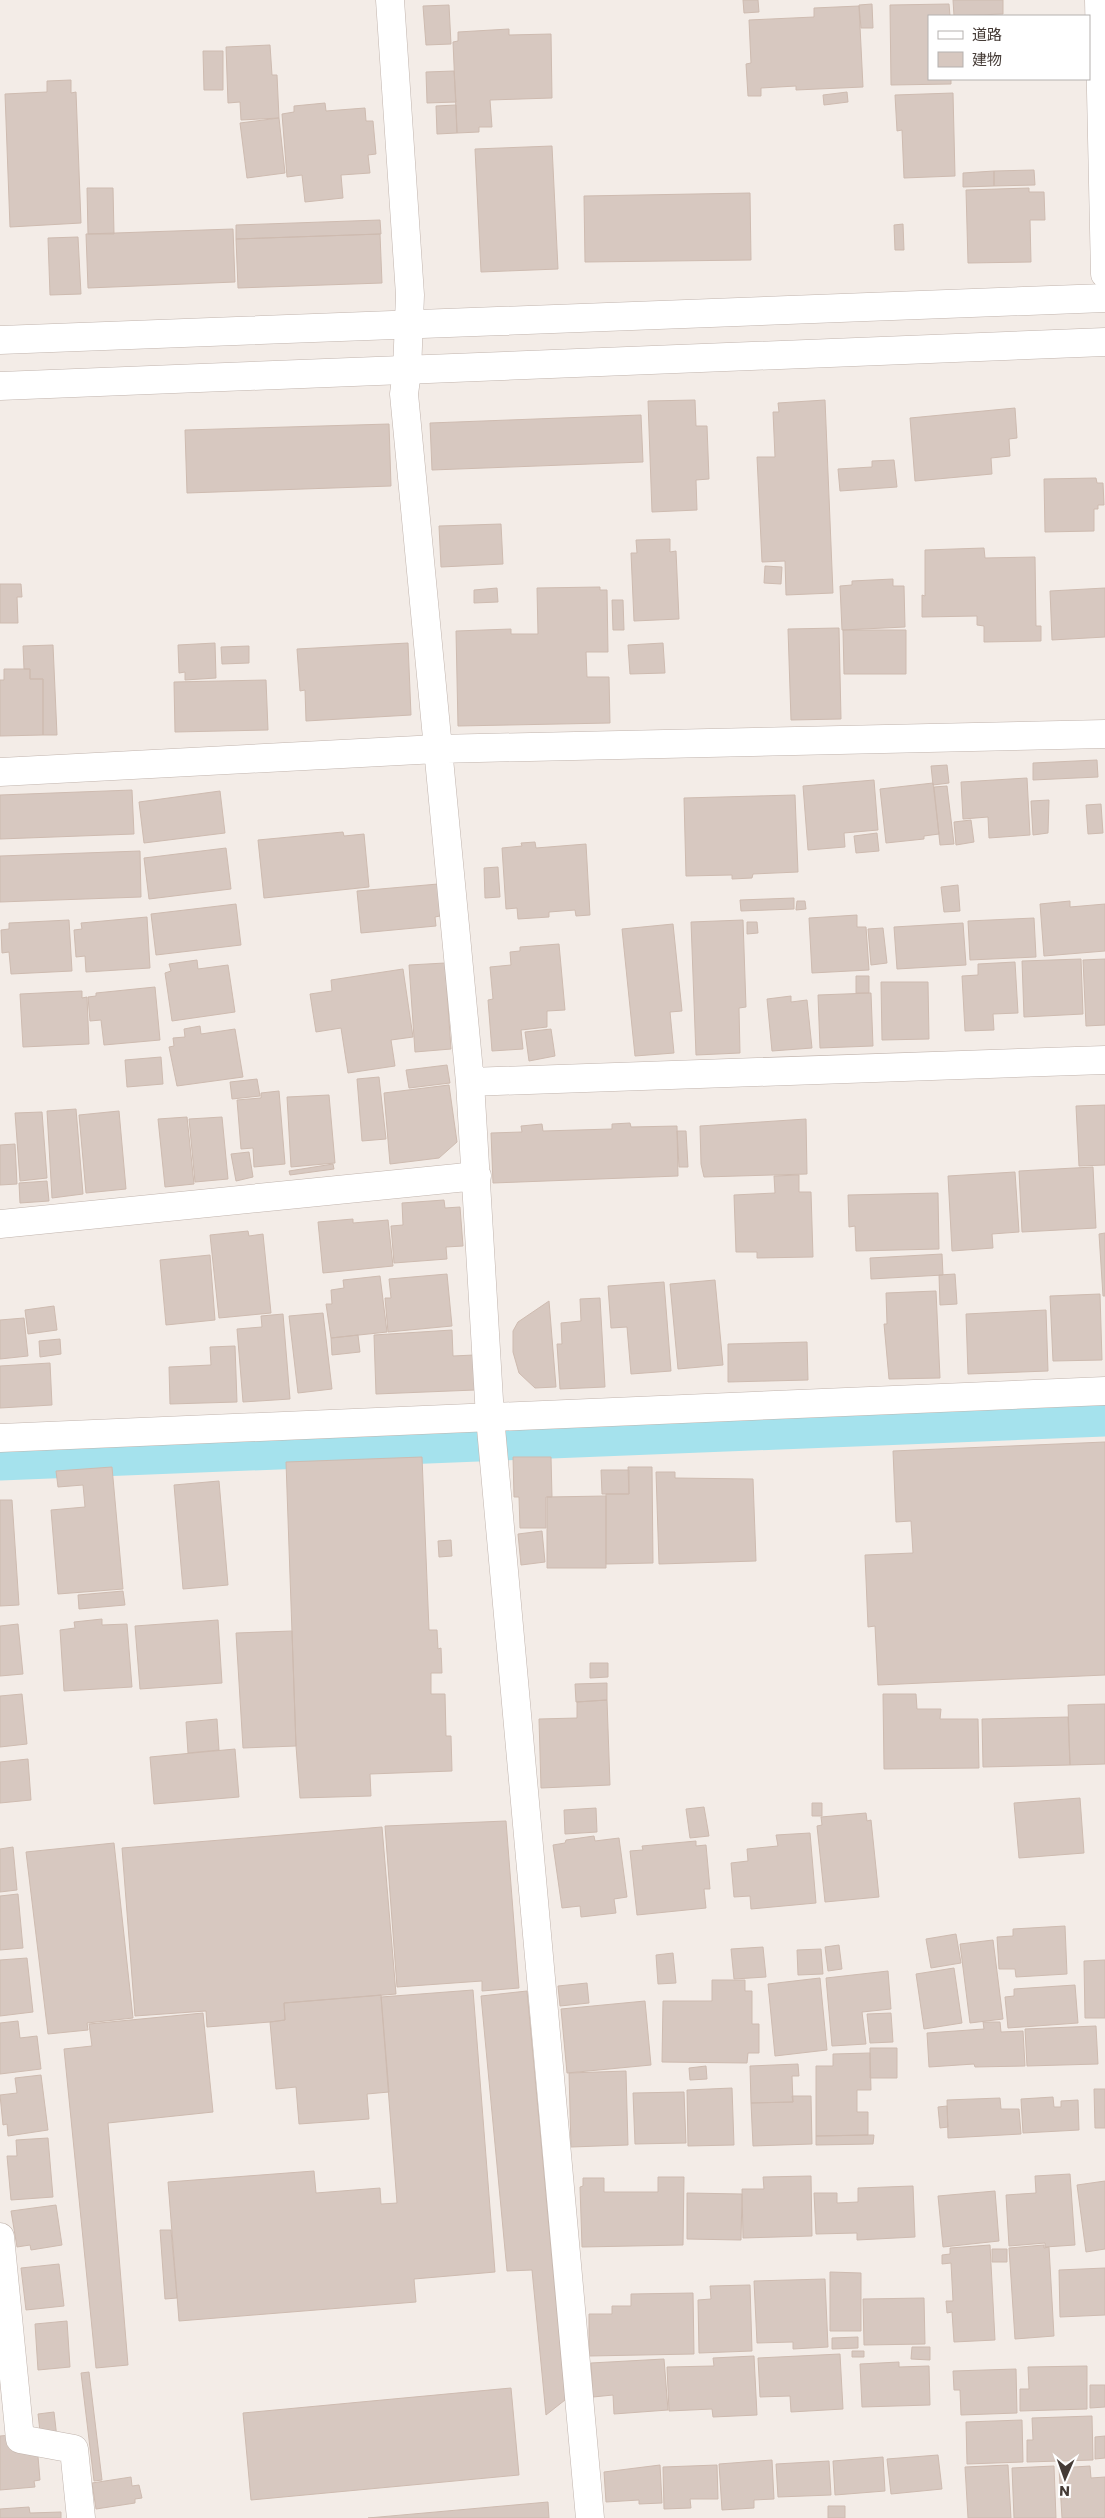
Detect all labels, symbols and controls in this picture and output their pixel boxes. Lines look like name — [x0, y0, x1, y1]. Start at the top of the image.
legend — [928, 15, 1090, 80]
text: 道路 — [972, 24, 1002, 45]
text: 建物 — [972, 49, 1002, 70]
north arrow — [1040, 2453, 1090, 2503]
text: N — [1059, 2481, 1070, 2501]

